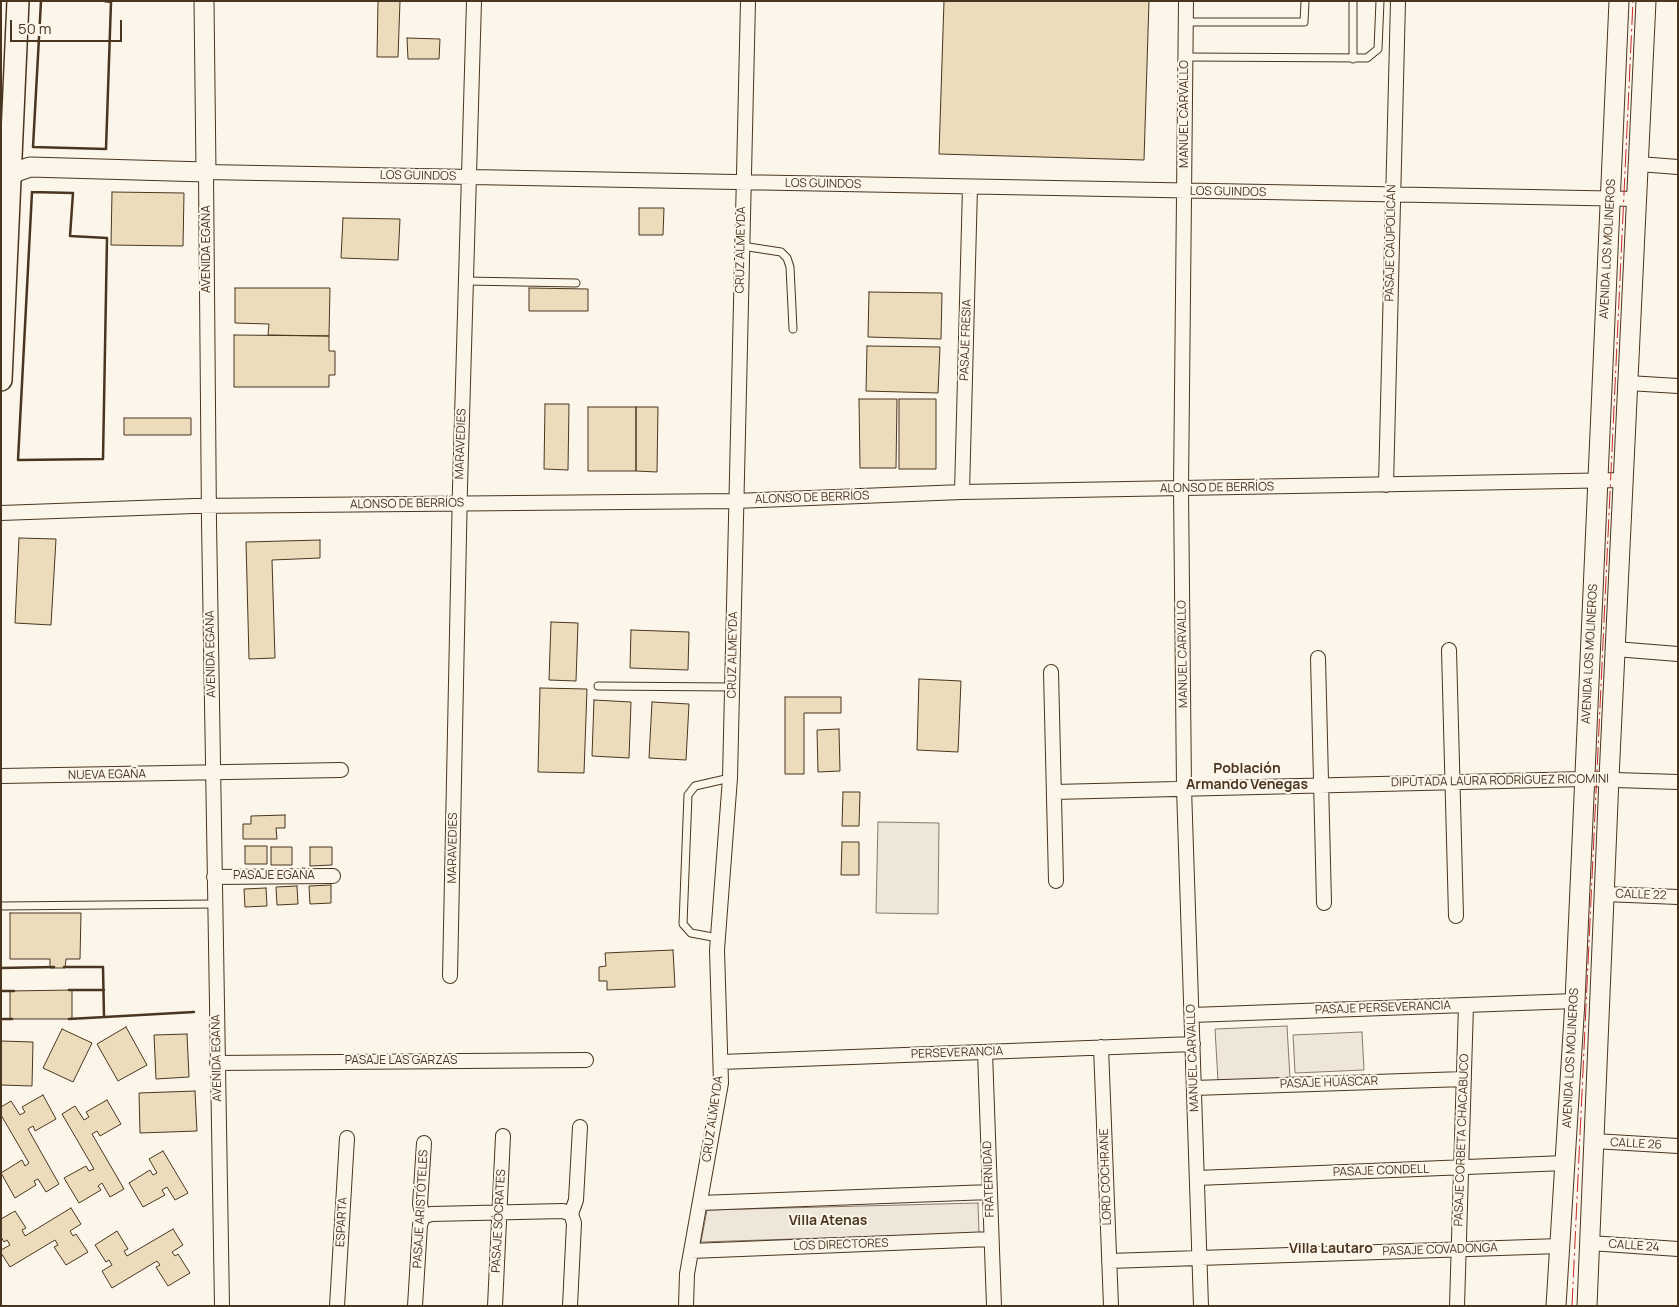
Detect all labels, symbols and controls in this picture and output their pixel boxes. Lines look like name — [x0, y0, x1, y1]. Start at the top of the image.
scale bar — [12, 10, 125, 42]
text: 50 m — [18, 18, 52, 39]
street label: MANUEL CARVALLO — [1178, 60, 1192, 168]
street label: LOS GUINDOS — [380, 168, 456, 184]
street label: LOS GUINDOS — [785, 176, 861, 192]
street label: AVENIDA LOS MOLINEROS — [1597, 178, 1619, 320]
street label: LOS GUINDOS — [1190, 184, 1266, 200]
street label: PASAJE CAUPOLICÁN — [1383, 184, 1399, 302]
street label: AVENIDA EGAÑA — [200, 205, 214, 293]
street label: CRUZ ALMEYDA — [733, 206, 749, 294]
street label: PASAJE FRESIA — [957, 299, 975, 381]
street label: MARAVEDIES — [453, 408, 469, 480]
street label: ALONSO DE BERRÍOS — [1160, 480, 1274, 496]
street label: ALONSO DE BERRÍOS — [755, 489, 869, 507]
street label: ALONSO DE BERRÍOS — [350, 496, 464, 512]
street label: AVENIDA LOS MOLINEROS — [1579, 583, 1601, 725]
street label: MANUEL CARVALLO — [1175, 600, 1191, 708]
street label: AVENIDA EGAÑA — [203, 610, 219, 698]
street label: CRUZ ALMEYDA — [725, 611, 741, 699]
district label: Población Armando Venegas — [1186, 761, 1308, 794]
street label: NUEVA EGAÑA — [68, 767, 146, 783]
street label: DIPUTADA LAURA RODRÍGUEZ RICOMINI — [1391, 772, 1609, 790]
street label: MARAVEDIES — [445, 812, 461, 884]
street label: PASAJE EGAÑA — [233, 869, 315, 883]
street label: CALLE 22 — [1615, 887, 1667, 903]
street label: AVENIDA LOS MOLINEROS — [1560, 987, 1582, 1129]
street label: PASAJE PERSEVERANCIA — [1315, 998, 1451, 1018]
street label: MANUEL CARVALLO — [1184, 1004, 1202, 1112]
street label: AVENIDA EGAÑA — [209, 1014, 225, 1102]
street label: PERSEVERANCIA — [911, 1044, 1003, 1062]
street label: PASAJE CORBETA CHACABUCO — [1452, 1053, 1472, 1227]
street label: PASAJE LAS GARZAS — [345, 1054, 457, 1068]
street label: PASAJE HUÁSCAR — [1280, 1074, 1378, 1092]
street label: CRUZ ALMEYDA — [700, 1075, 726, 1163]
street label: LORD COCHRANE — [1097, 1128, 1115, 1226]
street label: CALLE 26 — [1610, 1135, 1662, 1153]
street label: FRATERNIDAD — [980, 1140, 998, 1218]
street label: PASAJE ARISTÓTELES — [411, 1149, 431, 1269]
street label: PASAJE CONDELL — [1333, 1162, 1429, 1180]
street label: PASAJE SÓCRATES — [489, 1169, 509, 1273]
street label: ESPARTA — [333, 1197, 351, 1247]
district label: Villa Atenas — [789, 1213, 867, 1229]
street label: LOS DIRECTORES — [793, 1236, 889, 1254]
street label: CALLE 24 — [1608, 1237, 1660, 1255]
district label: Villa Lautaro — [1289, 1241, 1373, 1257]
street label: PASAJE COVADONGA — [1382, 1241, 1498, 1259]

